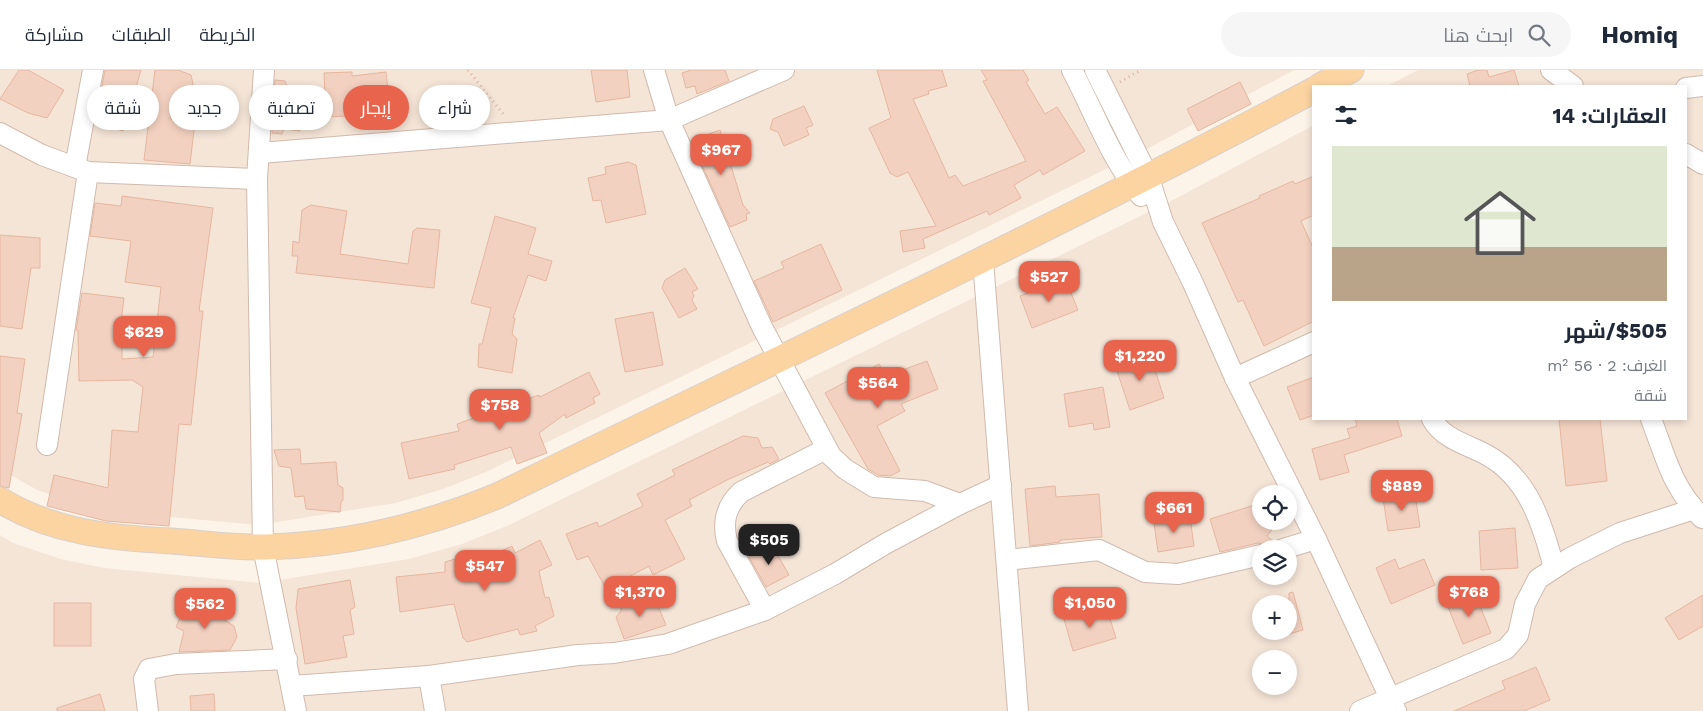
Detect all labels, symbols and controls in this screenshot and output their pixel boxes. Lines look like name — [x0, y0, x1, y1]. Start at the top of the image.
search box — [1221, 12, 1571, 57]
icon: search — [1525, 21, 1553, 49]
text: Homiq — [1601, 21, 1678, 49]
text: مشاركة — [25, 24, 84, 45]
text: الطبقات — [112, 24, 171, 45]
text: الخريطة — [199, 24, 256, 45]
text: ابحث هنا — [1443, 24, 1513, 47]
chip: شقة — [87, 85, 159, 130]
chip: جديد — [169, 85, 239, 130]
chip: تصفية — [249, 85, 333, 130]
chip: إيجار — [343, 85, 409, 130]
chip: شراء — [419, 85, 490, 130]
icon: filters — [1332, 101, 1360, 129]
text: العقارات: 14 — [1553, 103, 1667, 128]
pin: $967 — [691, 134, 751, 176]
text: $967 — [701, 140, 741, 159]
icon: home — [1455, 178, 1545, 268]
pin: $527 — [1019, 260, 1079, 303]
text: $527 — [1030, 267, 1068, 286]
pin: $629 — [114, 316, 174, 358]
text: $505/شهر — [1565, 318, 1667, 343]
text: $629 — [124, 322, 164, 341]
pin: $1,220 — [1099, 340, 1181, 382]
text: $1,220 — [1114, 346, 1166, 365]
text: الغرف: 2 · 56 m² — [1547, 356, 1667, 375]
pin: $564 — [848, 366, 908, 409]
text: $564 — [858, 373, 898, 392]
text: شقة — [1634, 386, 1667, 405]
pin: $758 — [470, 388, 530, 431]
text: $758 — [480, 395, 520, 414]
pin: $889 — [1372, 470, 1432, 512]
text: $889 — [1382, 476, 1422, 495]
map controls — [1252, 485, 1297, 695]
button: locate — [1252, 485, 1297, 530]
pin: $661 — [1144, 492, 1204, 534]
text: $661 — [1156, 498, 1192, 517]
pin: $505 — [739, 524, 799, 566]
text: $505 — [749, 530, 789, 549]
button: layers — [1252, 540, 1297, 585]
pin: $547 — [455, 550, 515, 592]
text: $547 — [466, 556, 504, 575]
pin: $1,370 — [599, 576, 681, 618]
pin: $768 — [1439, 576, 1499, 618]
text: $1,370 — [615, 582, 665, 601]
text: $768 — [1449, 582, 1489, 601]
pin: $1,050 — [1049, 586, 1131, 629]
pin: $562 — [175, 588, 235, 630]
text: $1,050 — [1064, 593, 1116, 612]
text: $562 — [186, 594, 224, 613]
button: + — [1252, 595, 1297, 640]
button: − — [1252, 650, 1297, 695]

